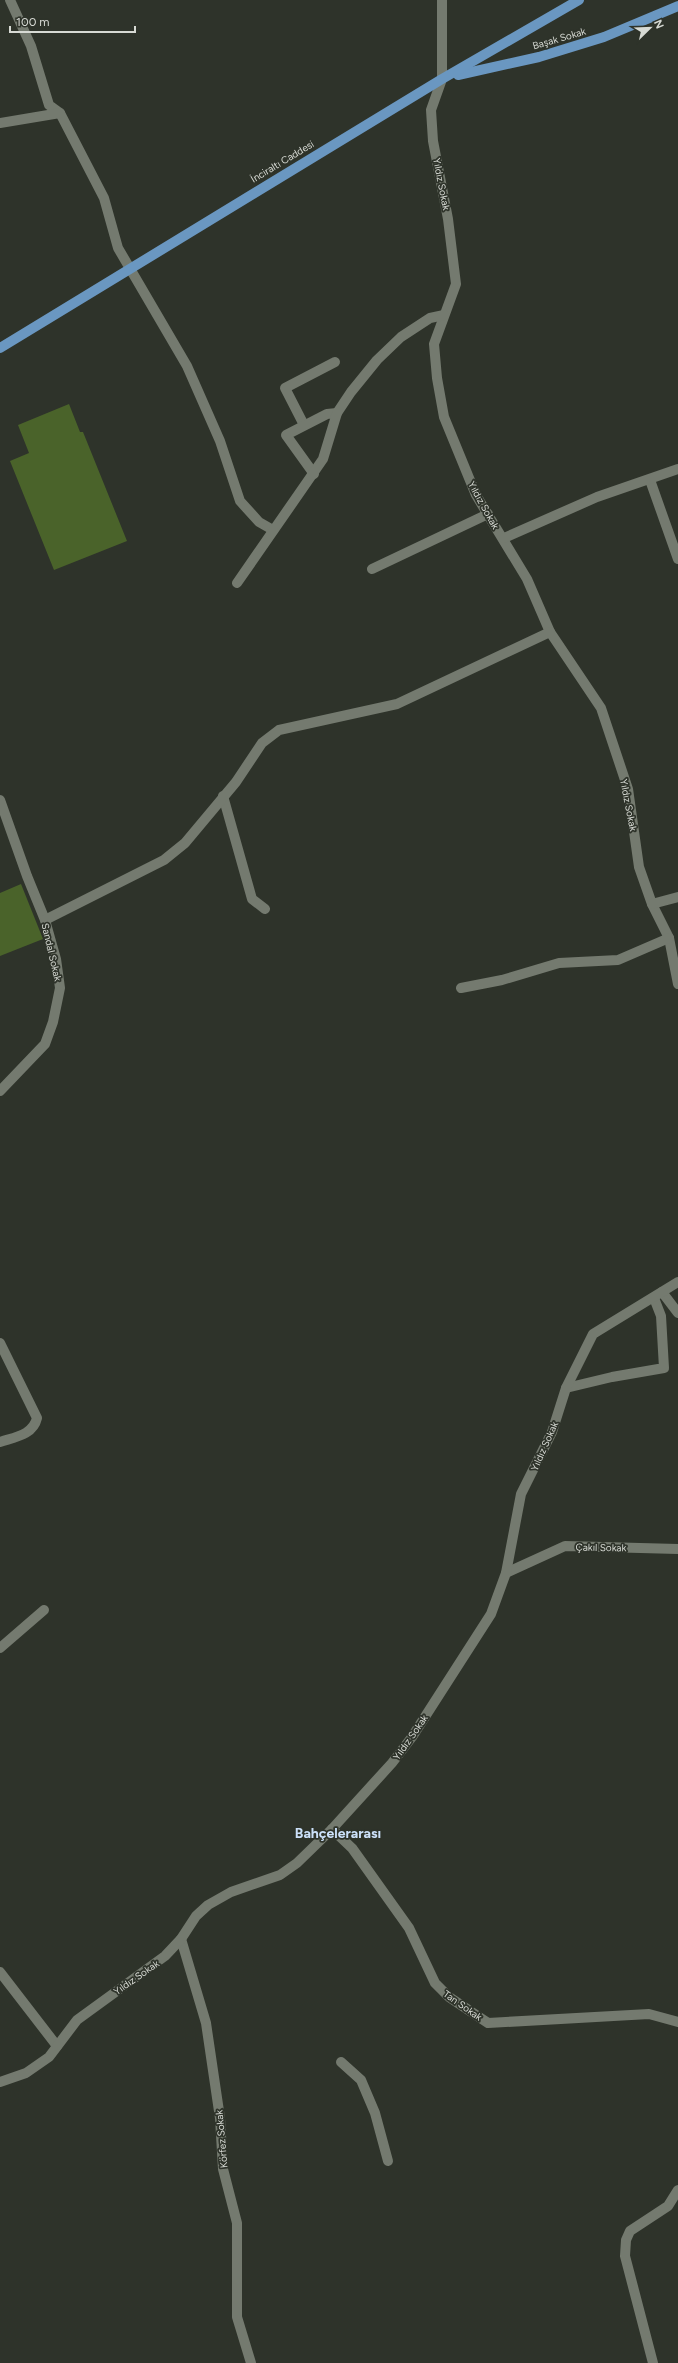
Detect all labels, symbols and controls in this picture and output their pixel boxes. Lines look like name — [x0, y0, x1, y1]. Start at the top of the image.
scale bar — [10, 8, 135, 34]
north arrow — [630, 8, 670, 48]
text: 100 m — [16, 15, 50, 29]
text: N — [651, 18, 666, 31]
street label: Başak Sokak — [531, 25, 587, 52]
street label: İnciraltı Caddesi — [248, 137, 316, 185]
street label: Yıldız Sokak — [430, 157, 453, 211]
street label: Yıldız Sokak — [465, 479, 502, 532]
street label: Yıldız Sokak — [617, 778, 640, 832]
street label: Sandal Sokak — [39, 922, 65, 982]
street label: Yıldız Sokak — [528, 1419, 561, 1473]
street label: Çakıl Sokak — [575, 1541, 627, 1554]
street label: Yıldız Sokak — [390, 1712, 431, 1763]
district label: Bahçelerarası — [295, 1825, 381, 1842]
street label: Yıldız Sokak — [111, 1957, 162, 1998]
street label: Tan Sokak — [441, 1987, 485, 2024]
street label: Körfez Sokak — [212, 2109, 231, 2169]

